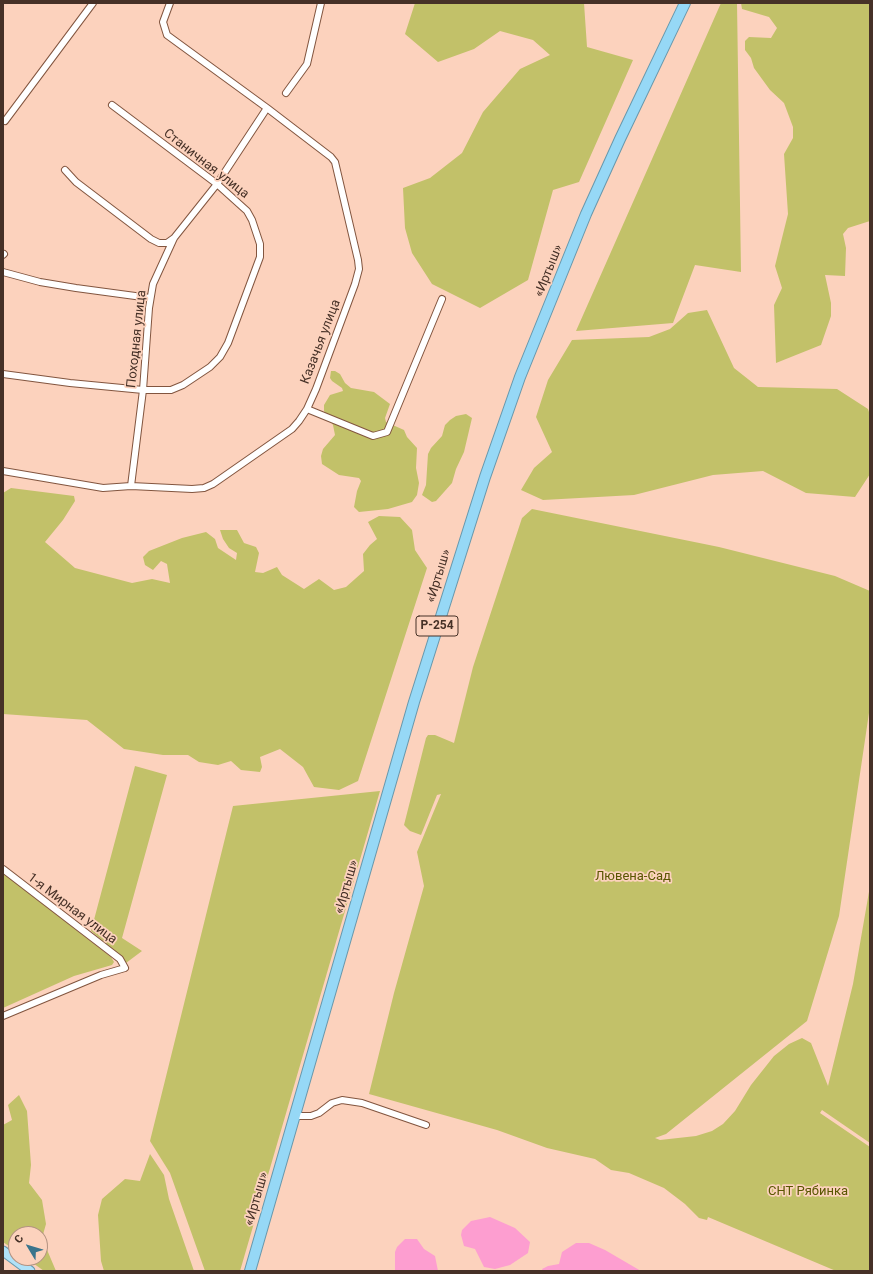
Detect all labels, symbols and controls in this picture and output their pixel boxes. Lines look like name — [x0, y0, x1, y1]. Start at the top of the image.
street label: Станичная улица — [160, 126, 252, 202]
street label: «Иртыш» — [531, 243, 567, 299]
street label: Походная улица — [124, 289, 150, 389]
street label: Казачья улица — [298, 298, 344, 386]
street label: «Иртыш» — [423, 547, 455, 605]
road number: Р-254 — [416, 616, 458, 636]
street label: «Иртыш» — [332, 858, 362, 916]
park label: Лювена-Сад — [595, 869, 671, 885]
street label: 1-я Мирная улица — [24, 870, 120, 948]
street label: «Иртыш» — [242, 1170, 272, 1228]
park label: СНТ Рябинка — [768, 1184, 848, 1200]
north arrow — [8, 1226, 48, 1266]
text: С — [12, 1232, 26, 1246]

